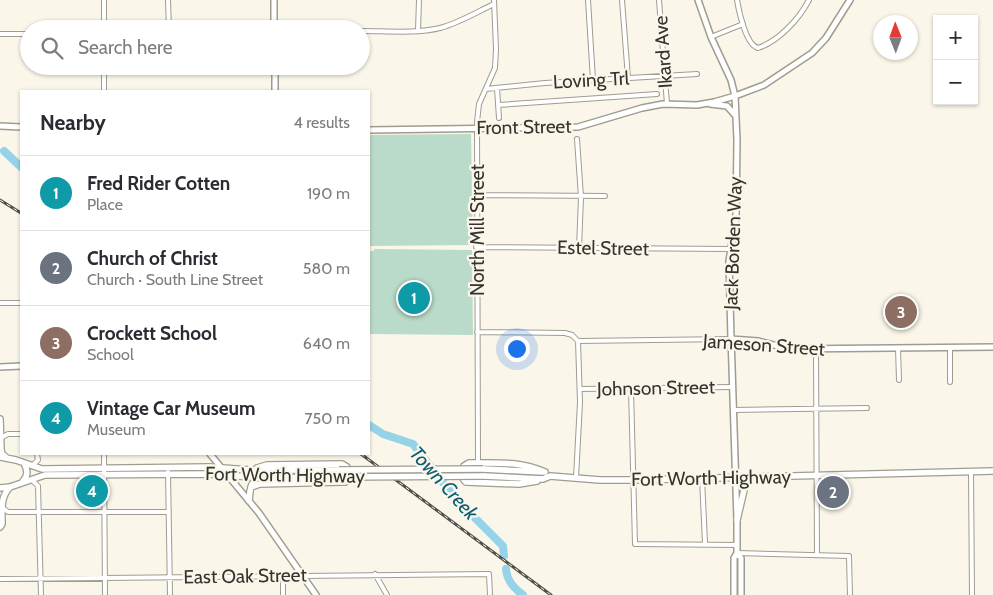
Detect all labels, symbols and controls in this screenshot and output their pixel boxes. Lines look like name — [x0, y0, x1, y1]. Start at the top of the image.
street label: Ikard Ave — [649, 15, 677, 89]
north arrow — [873, 15, 918, 60]
map controls — [933, 15, 978, 105]
button: + — [933, 15, 978, 60]
search box — [20, 20, 370, 75]
icon: search — [38, 34, 66, 62]
text: Search here — [78, 36, 172, 59]
button: − — [933, 60, 978, 105]
street label: Loving Trl — [552, 66, 630, 93]
text: Nearby — [40, 110, 106, 135]
text: 4 results — [293, 113, 350, 132]
street label: Front Street — [476, 115, 572, 139]
street label: North Mill Street — [466, 163, 489, 296]
text: Fred Rider Cotten — [87, 172, 230, 195]
street label: Jack Borden Way — [719, 176, 747, 311]
text: 1 — [53, 184, 59, 203]
text: 190 m — [307, 184, 350, 203]
text: Place — [87, 195, 123, 214]
street label: Estel Street — [557, 236, 650, 260]
text: Church of Christ — [87, 247, 218, 270]
text: 2 — [52, 259, 60, 278]
text: 580 m — [303, 259, 350, 278]
text: Church · South Line Street — [87, 270, 263, 289]
pin: 1 — [398, 279, 430, 317]
pin: 3 — [885, 293, 917, 331]
text: Crockett School — [87, 322, 217, 345]
street label: Jameson Street — [701, 329, 826, 361]
text: 3 — [52, 334, 60, 353]
text: 640 m — [303, 334, 350, 353]
your location — [504, 336, 530, 362]
text: School — [87, 345, 134, 364]
street label: Johnson Street — [596, 375, 716, 401]
text: Vintage Car Museum — [87, 397, 256, 420]
text: 4 — [51, 409, 61, 428]
text: 750 m — [304, 409, 350, 428]
text: Museum — [87, 420, 145, 439]
water label: Town Creek — [405, 441, 484, 526]
street label: Fort Worth Highway — [205, 462, 365, 488]
street label: Fort Worth Highway — [631, 465, 791, 491]
pin: 4 — [76, 472, 108, 510]
pin: 2 — [817, 473, 849, 511]
street label: East Oak Street — [183, 563, 307, 589]

